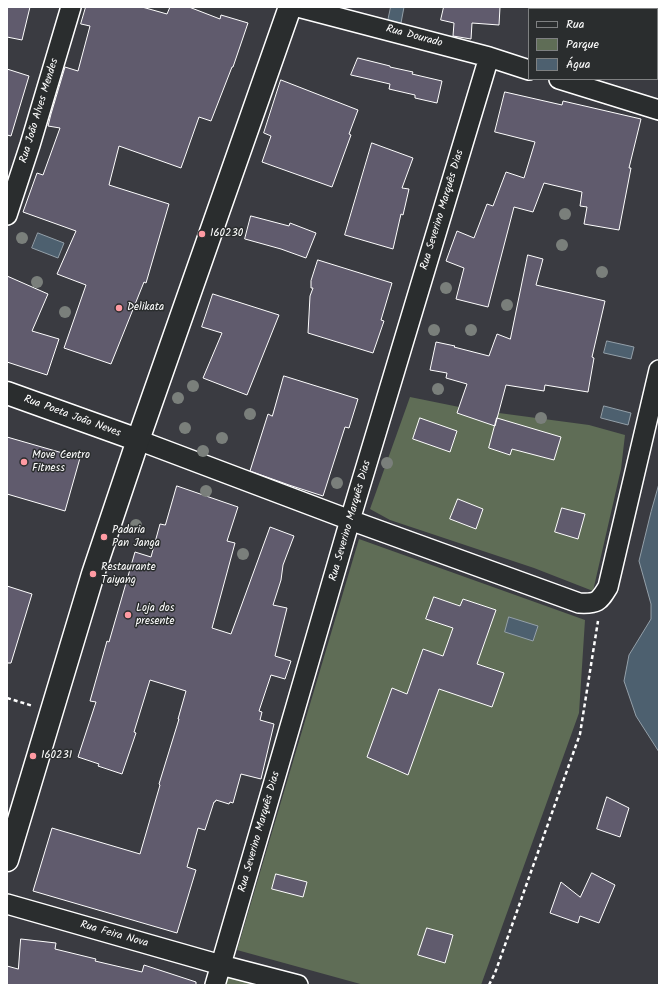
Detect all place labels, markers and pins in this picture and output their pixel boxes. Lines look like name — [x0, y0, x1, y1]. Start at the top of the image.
place label: 160230 — [210, 227, 243, 241]
marker: 160230 — [197, 229, 207, 239]
place label: Delikata — [127, 301, 164, 315]
marker: Delikata — [114, 303, 124, 313]
place label: Move Centro Fitness — [32, 449, 90, 475]
marker: Move Centro Fitness — [19, 457, 29, 467]
place label: Padaria Pan Janga — [112, 524, 160, 550]
marker: Padaria Pan Janga — [99, 532, 109, 542]
place label: Restaurante Taiyang — [101, 561, 156, 587]
marker: Restaurante Taiyang — [88, 569, 98, 579]
place label: Loja dos presente — [136, 602, 175, 628]
marker: Loja dos presente — [123, 610, 133, 620]
place label: 160231 — [41, 749, 72, 763]
marker: 160231 — [28, 751, 38, 761]

